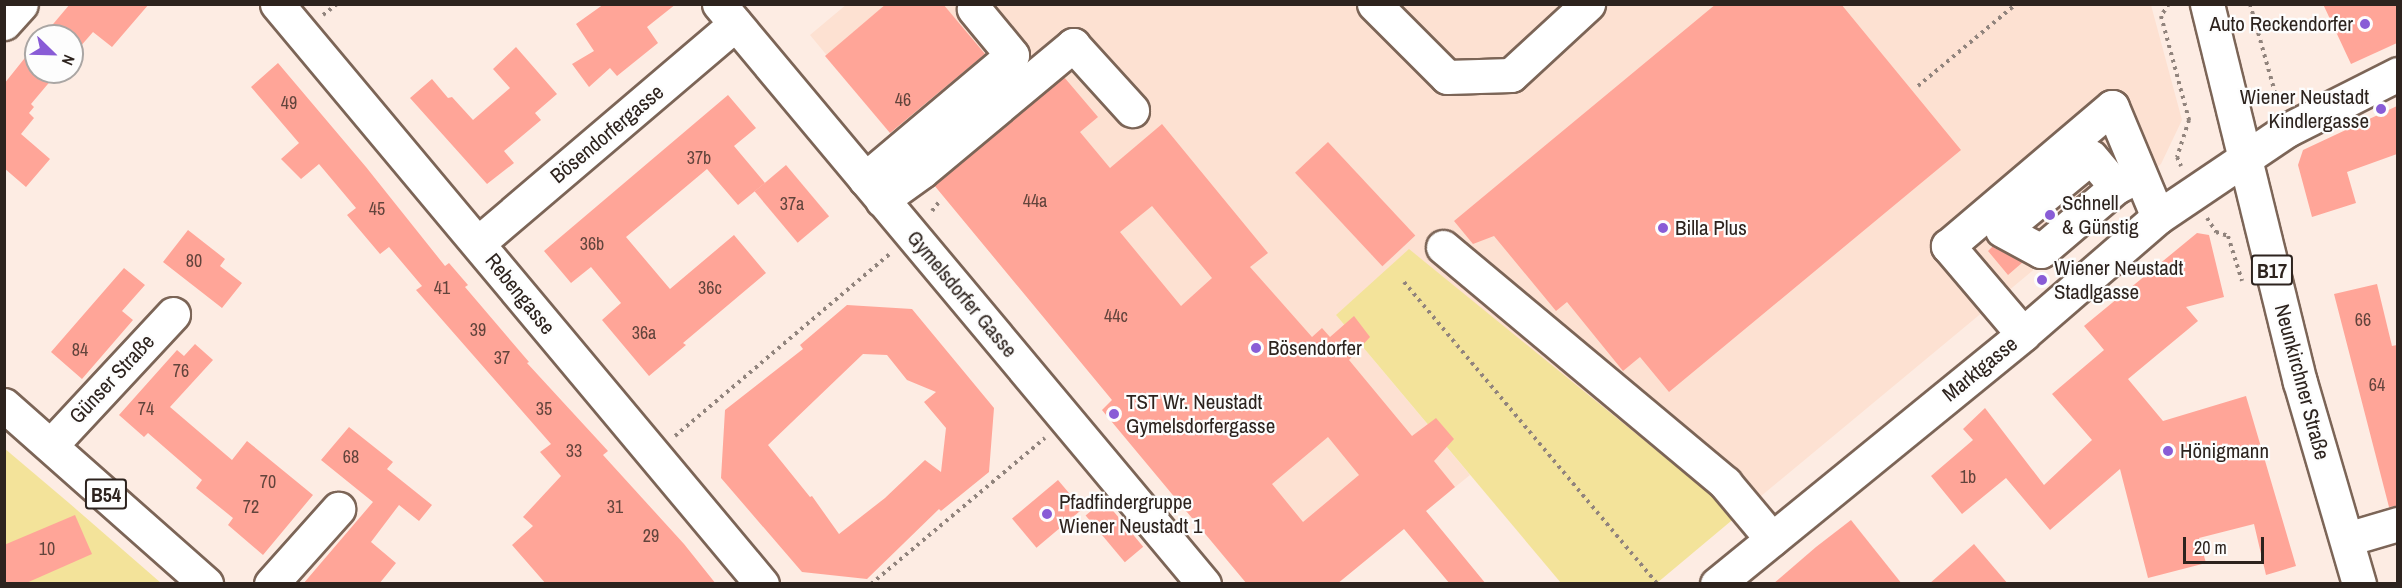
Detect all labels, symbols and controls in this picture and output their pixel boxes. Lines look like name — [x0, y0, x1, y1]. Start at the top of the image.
place label: Auto Reckendorfer — [2209, 11, 2353, 37]
marker: Auto Reckendorfer — [2358, 17, 2372, 31]
north arrow — [24, 24, 84, 84]
text: N — [57, 52, 81, 69]
street label: Bösendorfergasse — [545, 79, 669, 189]
place label: Wiener Neustadt Kindlergasse — [2240, 84, 2369, 134]
house number: 46 — [895, 89, 911, 111]
house number: 49 — [281, 92, 297, 114]
marker: Wiener Neustadt Kindlergasse — [2374, 102, 2388, 116]
house number: 37b — [687, 147, 711, 169]
house number: 44a — [1023, 190, 1047, 212]
place label: Schnell & Günstig — [2062, 190, 2139, 240]
house number: 37a — [780, 193, 804, 215]
house number: 45 — [369, 198, 385, 220]
marker: Schnell & Günstig — [2043, 208, 2057, 222]
place label: Billa Plus — [1675, 215, 1747, 241]
marker: Billa Plus — [1656, 221, 1670, 235]
street label: Gymelsdorfer Gasse — [902, 225, 1022, 363]
house number: 36b — [580, 233, 604, 255]
street label: Rebengasse — [480, 249, 560, 339]
house number: 80 — [186, 250, 202, 272]
road number: B17 — [2250, 253, 2294, 287]
place label: Wiener Neustadt Stadlgasse — [2054, 255, 2183, 305]
marker: Wiener Neustadt Stadlgasse — [2035, 273, 2049, 287]
house number: 41 — [434, 277, 450, 299]
house number: 36c — [698, 277, 722, 299]
street label: Neunkirchner Straße — [2269, 302, 2335, 462]
house number: 44c — [1104, 305, 1128, 327]
house number: 66 — [2355, 309, 2371, 331]
house number: 39 — [470, 319, 486, 341]
house number: 36a — [632, 322, 656, 344]
street label: Günser Straße — [64, 329, 160, 429]
street label: Marktgasse — [1937, 331, 2023, 407]
place label: Bösendorfer — [1268, 335, 1362, 361]
house number: 84 — [72, 339, 88, 361]
marker: Bösendorfer — [1249, 341, 1263, 355]
house number: 37 — [494, 347, 510, 369]
house number: 76 — [173, 360, 189, 382]
house number: 64 — [2369, 374, 2385, 396]
place label: TST Wr. Neustadt Gymelsdorfergasse — [1126, 389, 1275, 439]
house number: 74 — [138, 398, 154, 420]
house number: 35 — [536, 398, 552, 420]
marker: TST Wr. Neustadt Gymelsdorfergasse — [1107, 407, 1121, 421]
place label: Hönigmann — [2180, 438, 2269, 464]
house number: 33 — [566, 440, 582, 462]
marker: Hönigmann — [2161, 444, 2175, 458]
house number: 68 — [343, 446, 359, 468]
house number: 1b — [1960, 466, 1976, 488]
house number: 70 — [260, 471, 276, 493]
road number: B54 — [84, 477, 128, 511]
place label: Pfadfindergruppe Wiener Neustadt 1 — [1059, 489, 1203, 539]
house number: 72 — [243, 496, 259, 518]
house number: 31 — [607, 496, 623, 518]
marker: Pfadfindergruppe Wiener Neustadt 1 — [1040, 507, 1054, 521]
house number: 29 — [643, 525, 659, 547]
scale bar — [2186, 525, 2267, 563]
text: 20 m — [2194, 535, 2227, 560]
house number: 10 — [39, 538, 55, 560]

